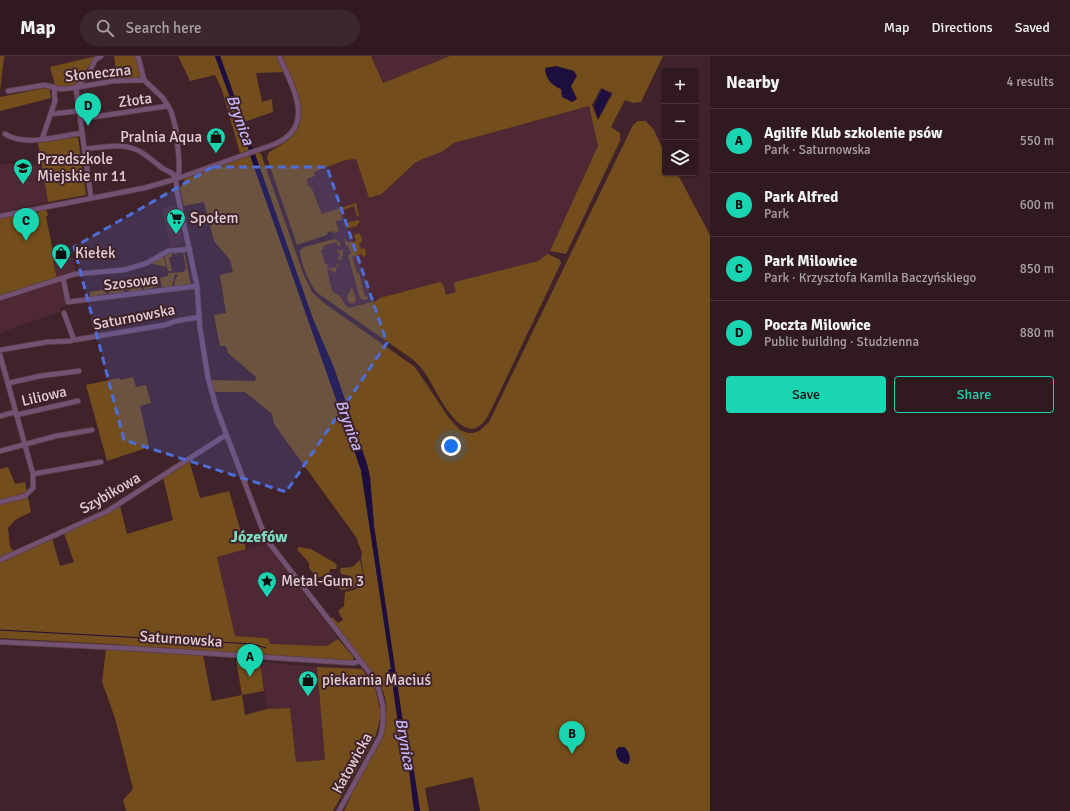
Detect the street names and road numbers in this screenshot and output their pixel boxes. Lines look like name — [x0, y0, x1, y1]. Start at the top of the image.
street label: Słoneczna — [64, 61, 132, 85]
street label: Złota — [117, 89, 153, 111]
street label: Szosowa — [103, 270, 159, 294]
street label: Saturnowska — [91, 300, 177, 334]
street label: Liliowa — [20, 382, 68, 410]
street label: Szybikowa — [76, 468, 144, 518]
street label: Saturnowska — [139, 627, 223, 651]
street label: Katowicka — [328, 730, 376, 796]

